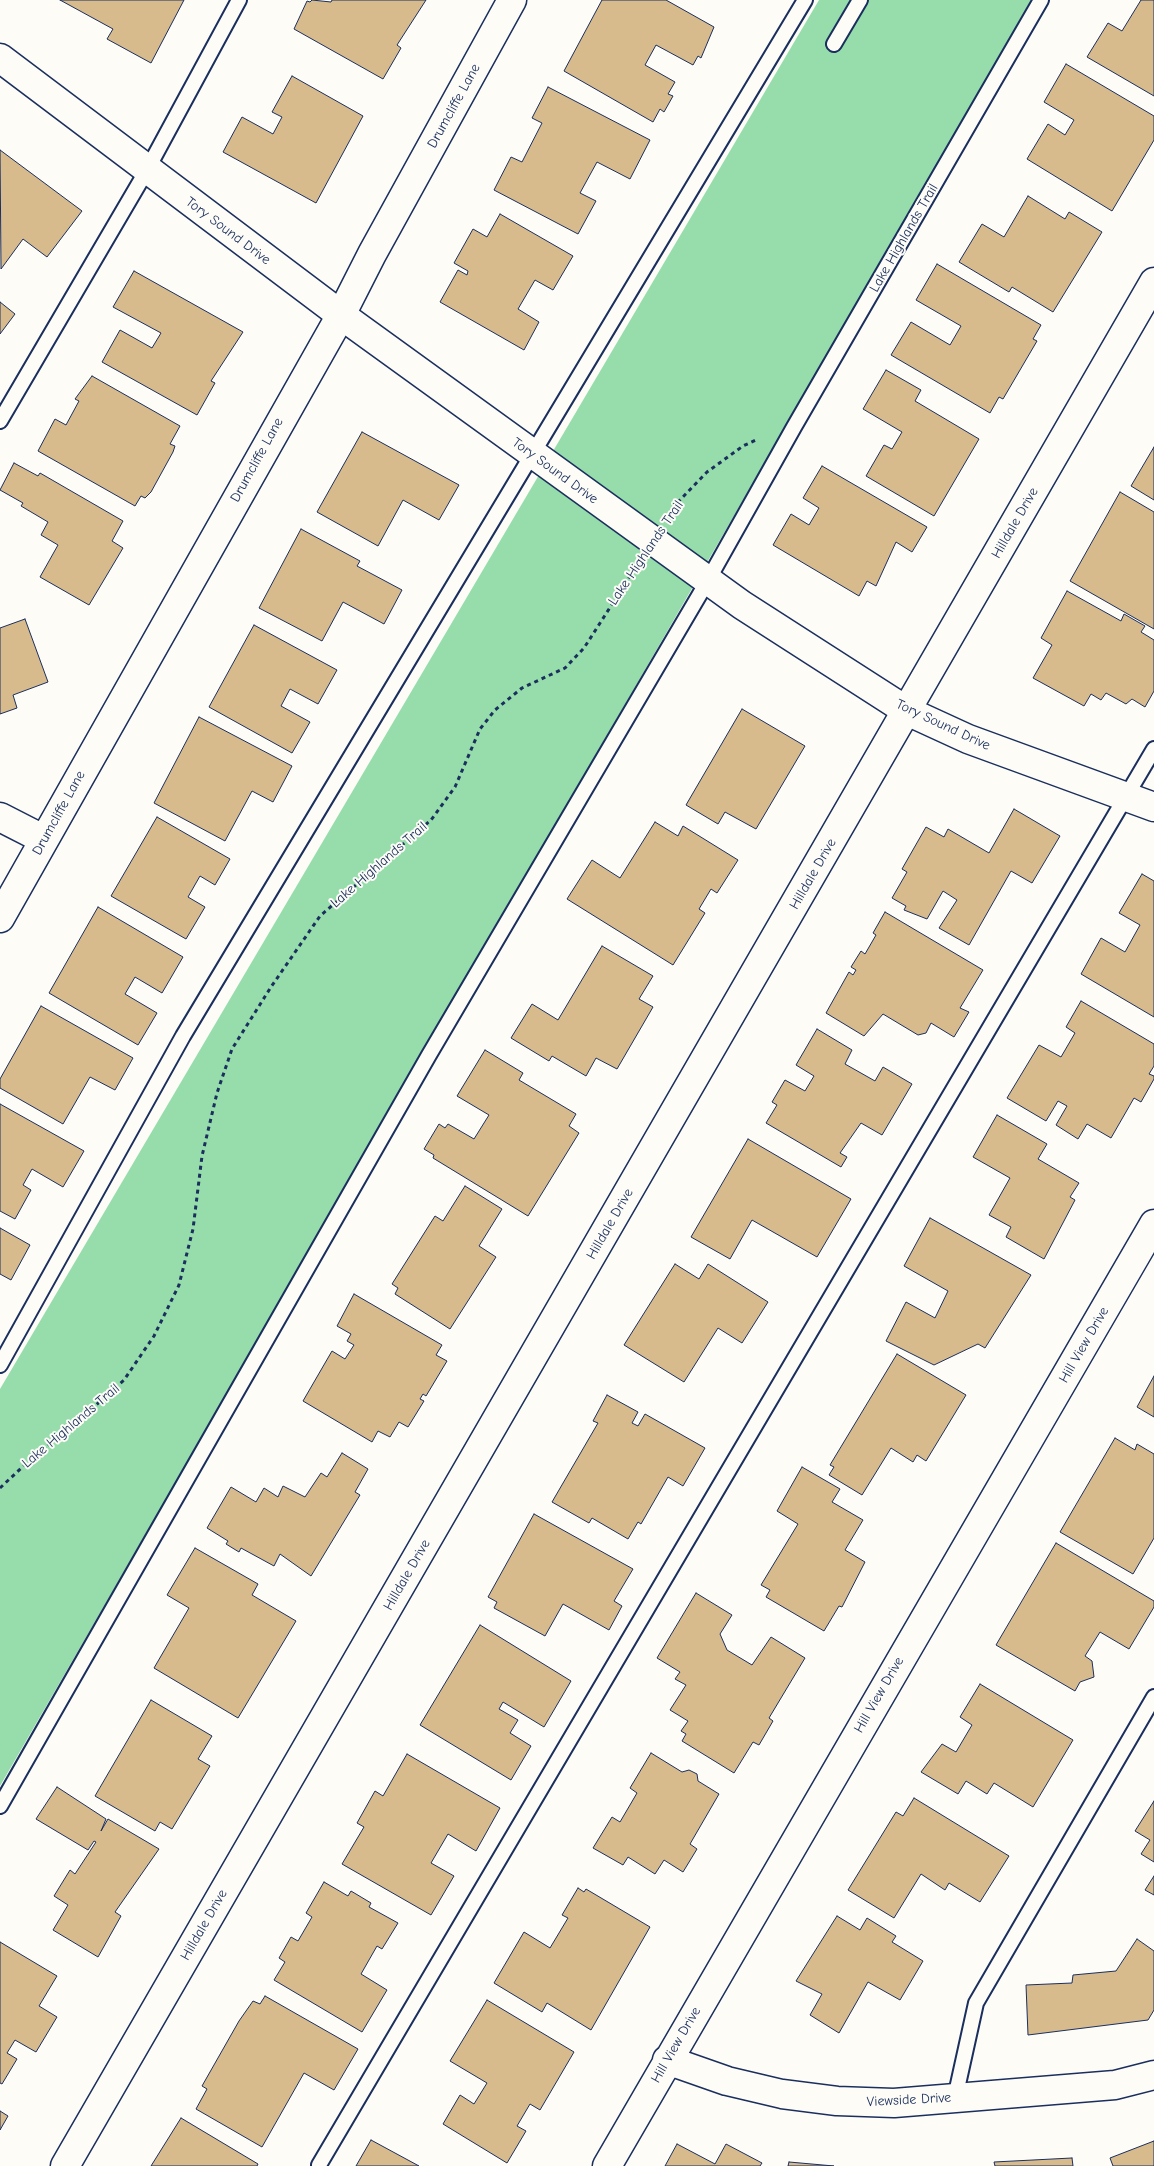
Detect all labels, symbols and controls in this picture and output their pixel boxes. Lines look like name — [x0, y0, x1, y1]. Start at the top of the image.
street label: Drumcliffe Lane — [424, 61, 484, 151]
street label: Lake Highlands Trail — [866, 181, 942, 295]
street label: Tory Sound Drive — [182, 194, 274, 268]
street label: Drumcliffe Lane — [227, 415, 287, 505]
street label: Tory Sound Drive — [509, 434, 601, 508]
street label: Hilldale Drive — [988, 485, 1042, 561]
street label: Lake Highlands Trail — [605, 498, 687, 608]
street label: Tory Sound Drive — [893, 696, 993, 754]
street label: Drumcliffe Lane — [29, 768, 89, 858]
street label: Lake Highlands Trail — [327, 819, 431, 911]
street label: Hilldale Drive — [786, 836, 840, 912]
street label: Hilldale Drive — [583, 1186, 637, 1262]
street label: Hill View Drive — [1055, 1304, 1113, 1386]
street label: Lake Highlands Trail — [19, 1380, 123, 1472]
street label: Hilldale Drive — [380, 1537, 434, 1613]
street label: Hill View Drive — [850, 1654, 908, 1736]
street label: Hilldale Drive — [177, 1887, 231, 1963]
street label: Hill View Drive — [647, 2004, 705, 2086]
street label: Viewside Drive — [866, 2089, 952, 2111]

